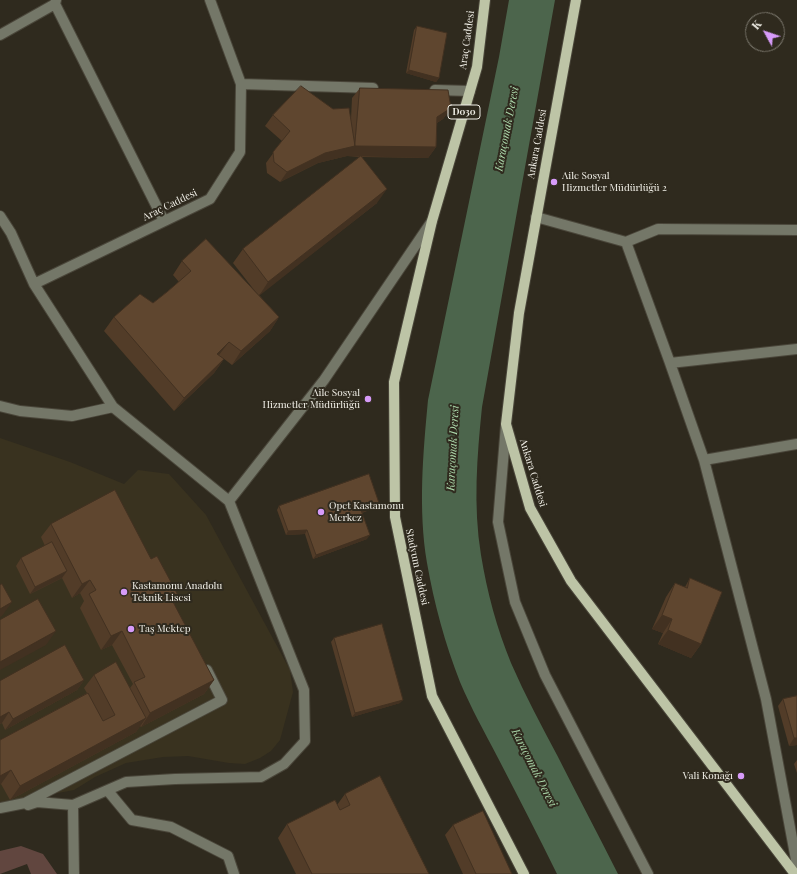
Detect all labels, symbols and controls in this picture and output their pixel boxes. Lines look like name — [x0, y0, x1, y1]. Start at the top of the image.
street label: Araç Caddesi — [457, 10, 477, 70]
north arrow — [745, 12, 785, 52]
text: K — [748, 17, 764, 32]
water label: Karaçomak Deresi — [492, 86, 522, 172]
road number: D030 — [448, 105, 480, 119]
street label: Ankara Caddesi — [525, 108, 549, 180]
place label: Aile Sosyal Hizmetler Müdürlüğü 2 — [562, 170, 667, 194]
marker: Aile Sosyal Hizmetler Müdürlüğü 2 — [549, 177, 559, 187]
street label: Araç Caddesi — [141, 187, 199, 223]
place label: Aile Sosyal Hizmetler Müdürlüğü — [262, 387, 360, 410]
marker: Aile Sosyal Hizmetler Müdürlüğü — [363, 394, 373, 404]
water label: Karaçomak Deresi — [444, 405, 462, 491]
street label: Ankara Caddesi — [517, 438, 549, 508]
place label: Opet Kastamonu Merkez — [329, 500, 404, 524]
marker: Opet Kastamonu Merkez — [316, 507, 326, 517]
street label: Stadyum Caddesi — [403, 528, 431, 606]
place label: Kastamonu Anadolu Teknik Lisesi — [132, 580, 222, 604]
marker: Kastamonu Anadolu Teknik Lisesi — [119, 587, 129, 597]
place label: Taş Mektep — [139, 623, 191, 635]
marker: Taş Mektep — [126, 624, 136, 634]
water label: Karaçomak Deresi — [509, 727, 559, 809]
place label: Vali Konağı — [683, 770, 733, 782]
marker: Vali Konağı — [736, 771, 746, 781]

